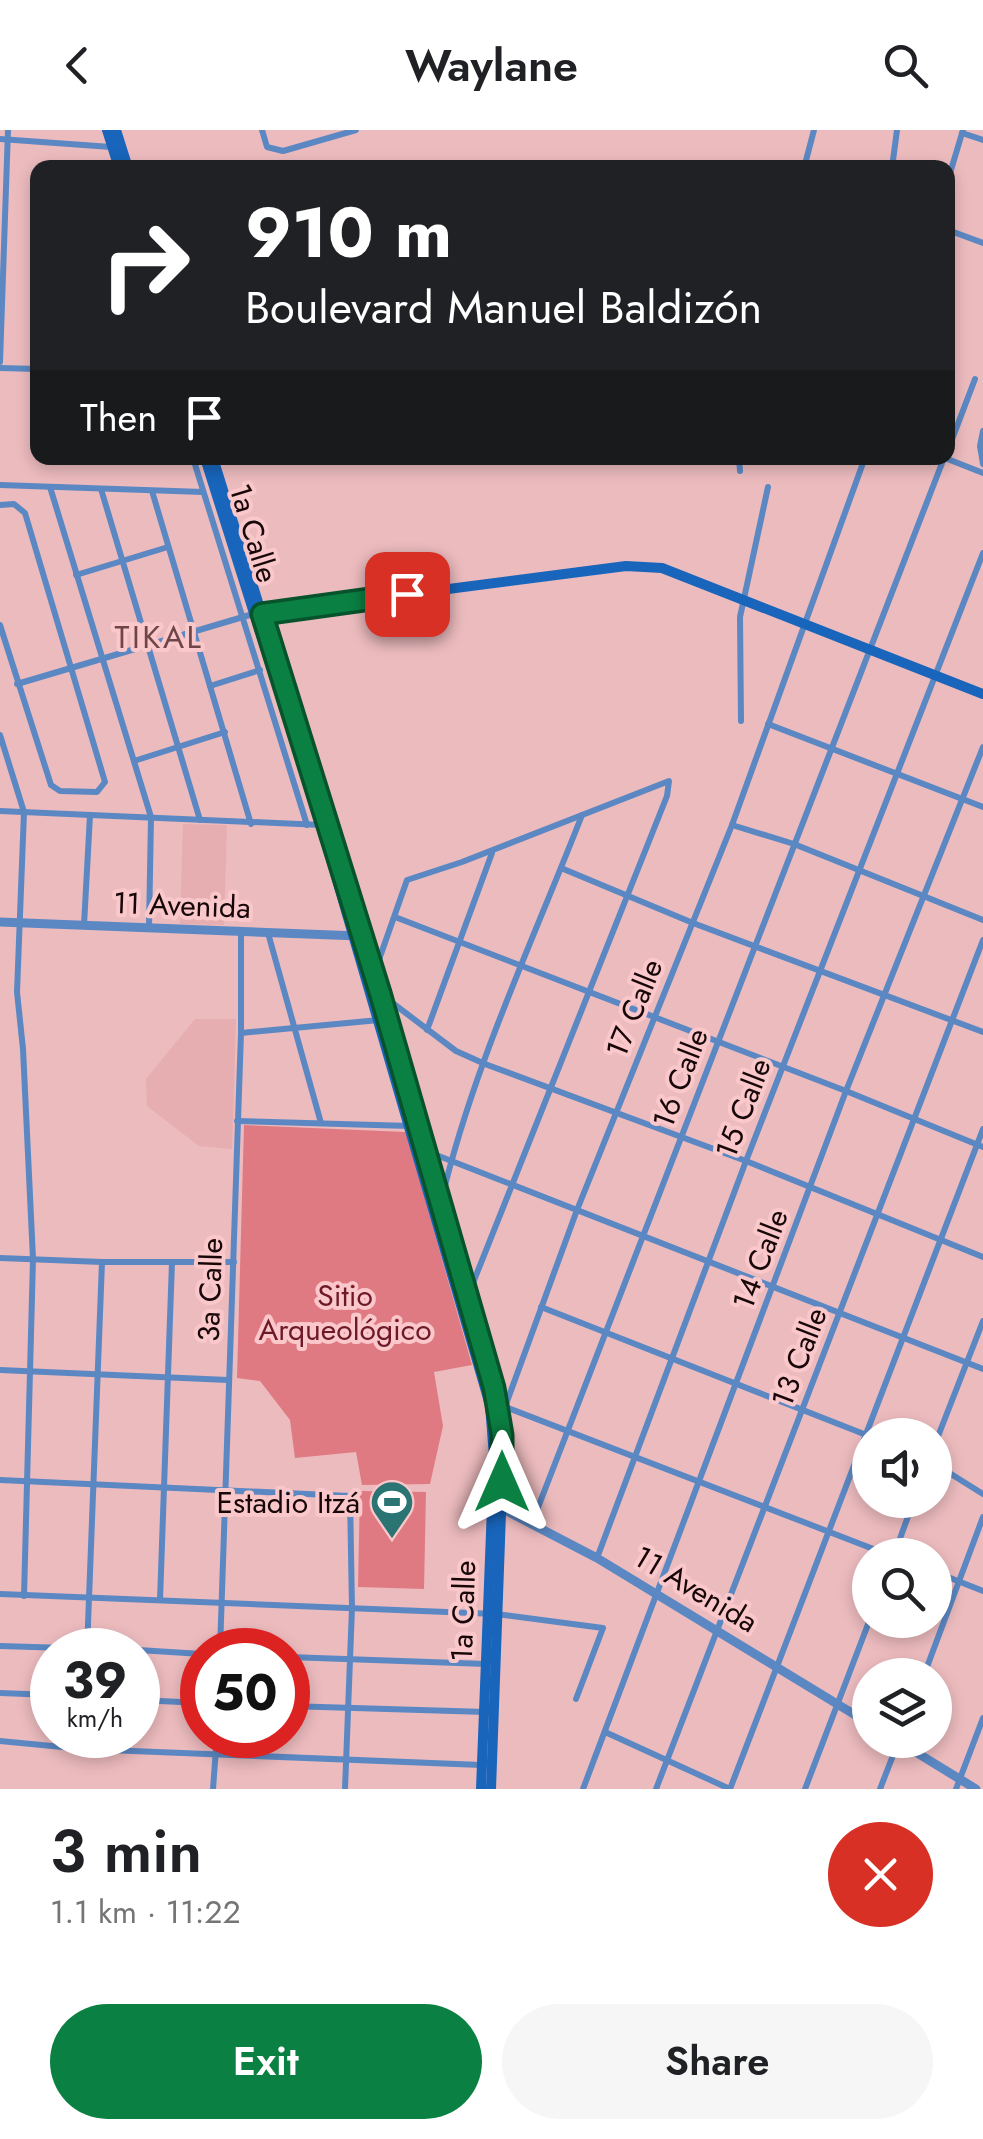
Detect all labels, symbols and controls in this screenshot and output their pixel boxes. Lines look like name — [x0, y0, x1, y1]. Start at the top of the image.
text: Waylane — [405, 33, 578, 98]
icon: back — [50, 38, 105, 93]
icon: search — [878, 38, 933, 93]
text: 910 m — [245, 182, 452, 283]
icon: right — [80, 200, 210, 330]
text: Boulevard Manuel Baldizón — [245, 275, 762, 340]
text: Then — [80, 390, 157, 445]
icon: arrive — [177, 390, 232, 445]
street label: 1a Calle — [219, 478, 289, 588]
pin — [365, 552, 450, 637]
icon: arrive — [380, 567, 435, 622]
district label: TIKAL — [115, 614, 203, 660]
street label: 11 Avenida — [112, 881, 252, 929]
street label: 17 Calle — [595, 952, 673, 1064]
street label: 16 Calle — [641, 1022, 719, 1134]
street label: 15 Calle — [704, 1052, 782, 1164]
street label: 14 Calle — [721, 1203, 799, 1315]
street label: 3a Calle — [187, 1237, 233, 1343]
park label: Sitio Arqueológico — [258, 1274, 432, 1351]
street label: 13 Calle — [760, 1301, 838, 1413]
map controls — [852, 1418, 952, 1758]
button: sound — [852, 1418, 952, 1518]
position arrow — [450, 1430, 554, 1534]
sports icon: Estadio Itzá — [369, 1479, 415, 1540]
place label: Estadio Itzá — [217, 1481, 360, 1524]
street label: 11 Avenida — [626, 1535, 766, 1643]
button: search — [852, 1538, 952, 1638]
street label: 1a Calle — [440, 1560, 486, 1662]
speed limit sign: 50 — [180, 1628, 310, 1758]
text: 39 — [63, 1644, 127, 1717]
button: layers — [852, 1658, 952, 1758]
text: km/h — [67, 1700, 123, 1736]
text: 3 min — [50, 1808, 202, 1895]
button: close — [828, 1822, 933, 1927]
text: 1.1 km · 11:22 — [50, 1889, 241, 1935]
button: Exit — [50, 2004, 482, 2119]
button: Share — [502, 2004, 933, 2119]

